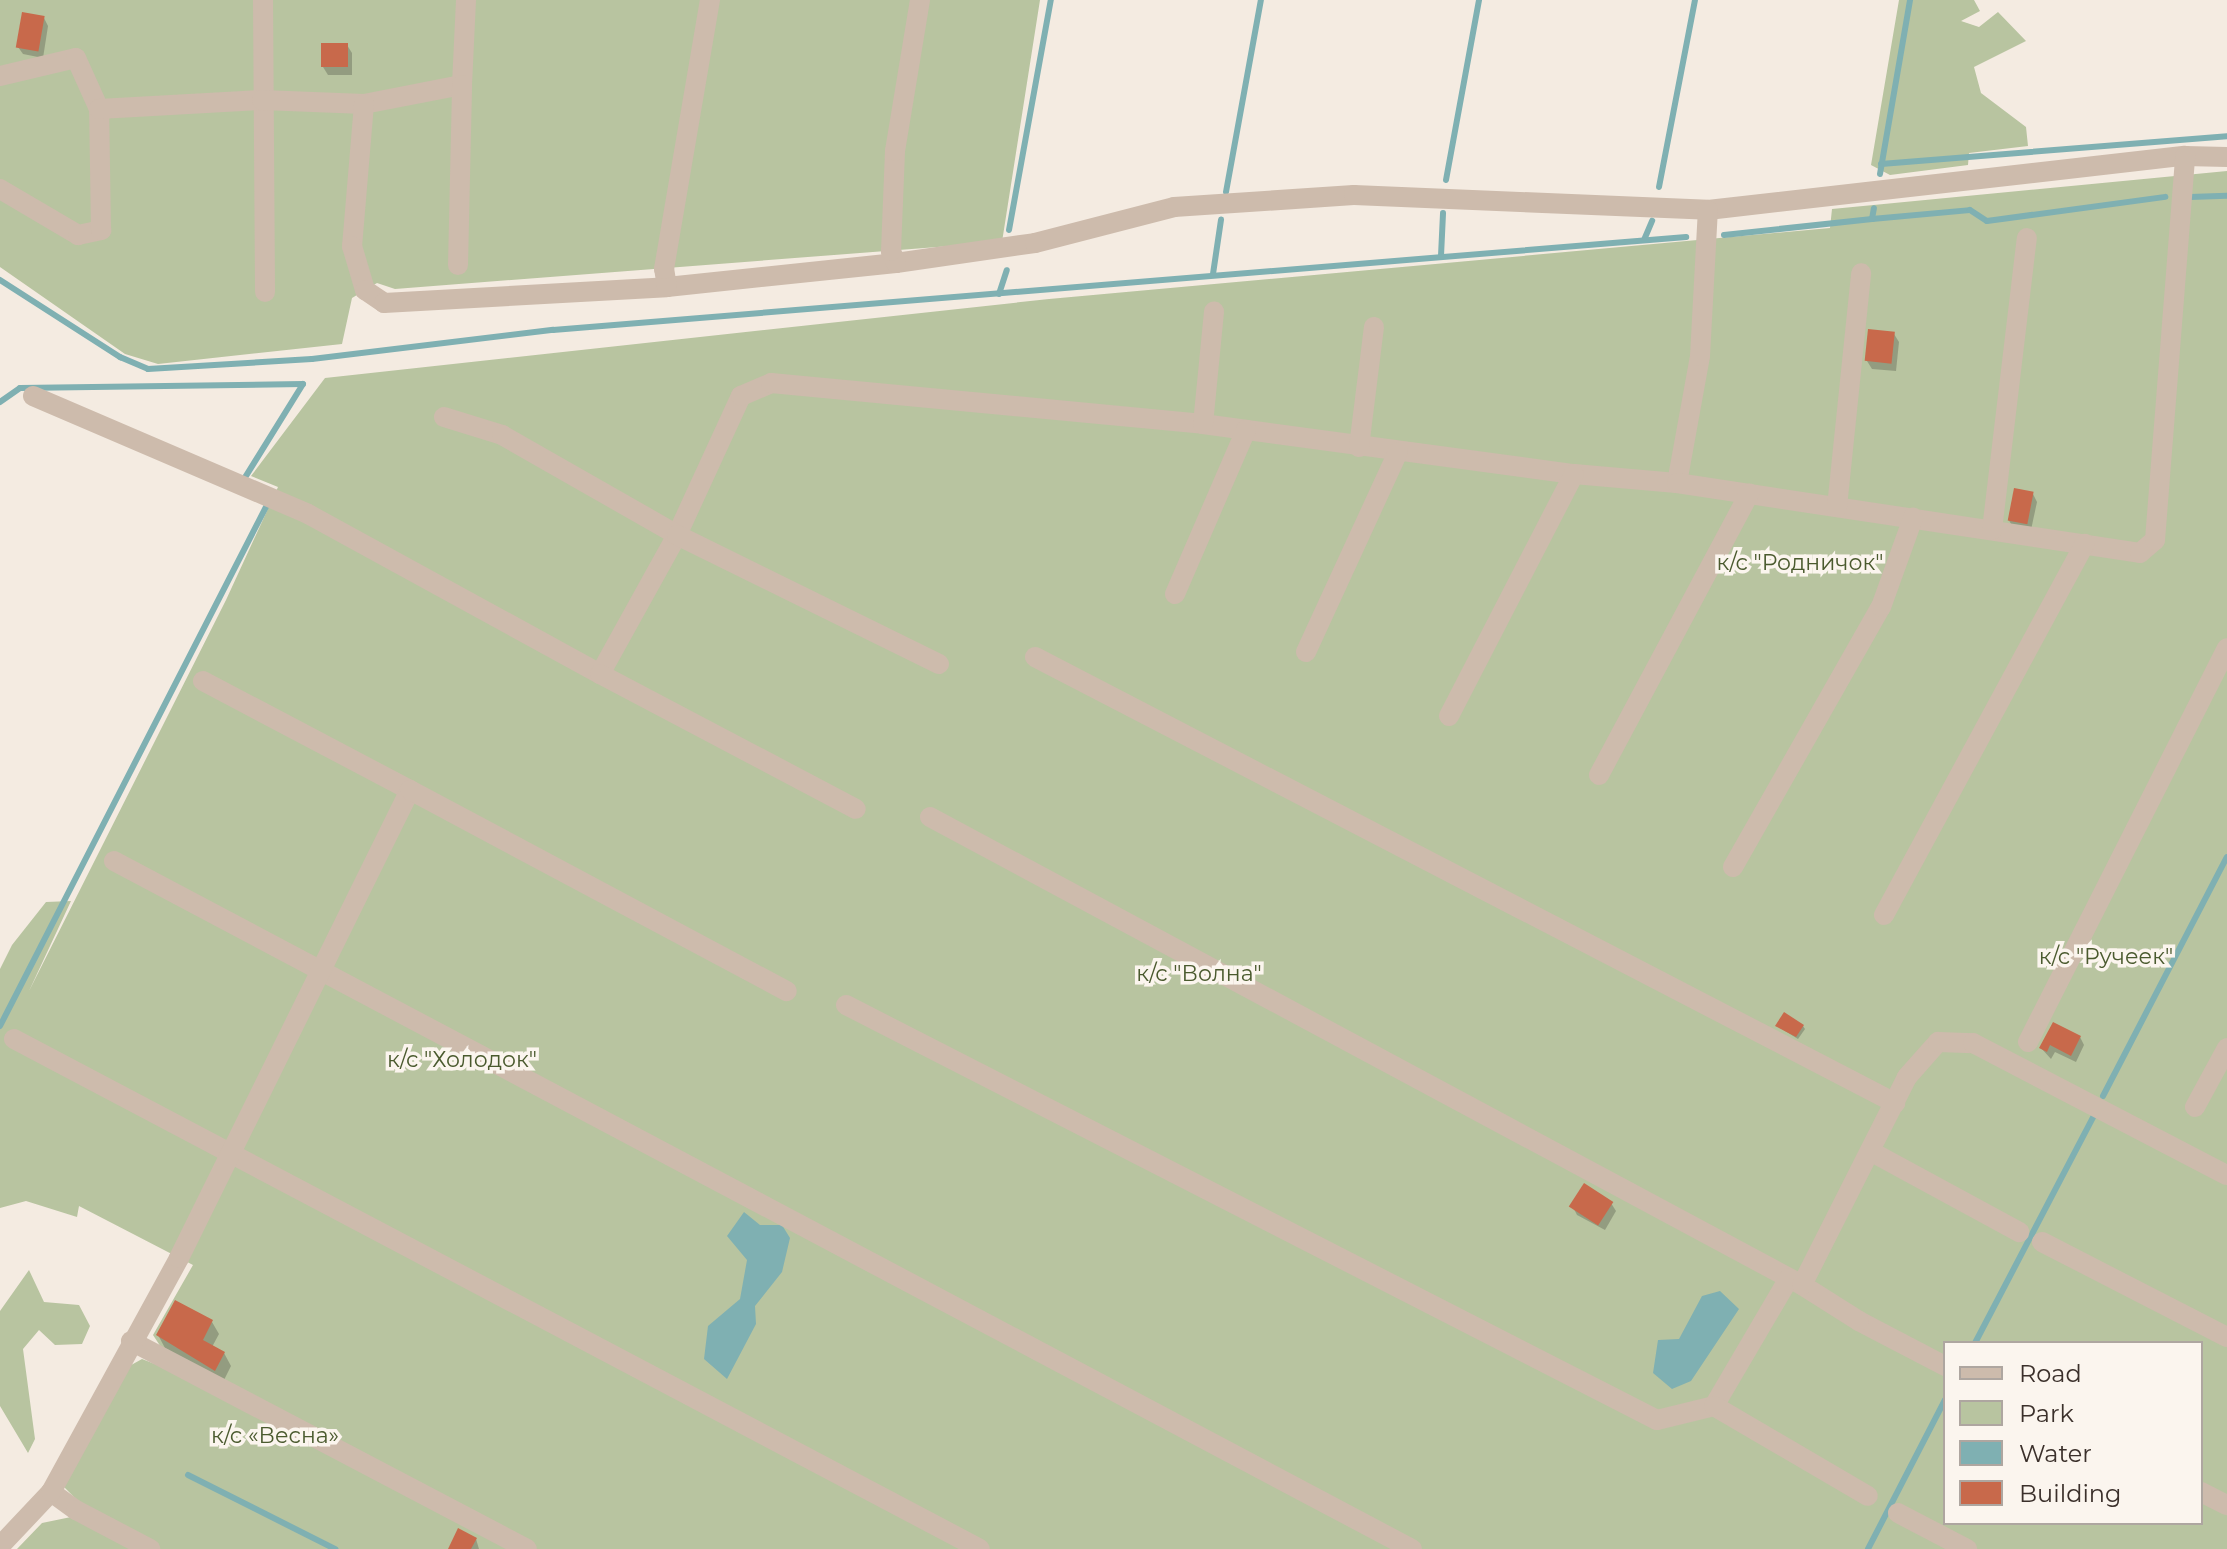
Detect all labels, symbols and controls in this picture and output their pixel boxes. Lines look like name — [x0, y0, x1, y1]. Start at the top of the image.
park label: к/с "Родничок" — [1717, 550, 1883, 576]
park label: к/с "Ручеек" — [2039, 944, 2173, 970]
park label: к/с "Волна" — [1136, 961, 1262, 987]
park label: к/с "Холодок" — [387, 1047, 537, 1073]
legend — [1943, 1341, 2203, 1525]
text: Road — [2019, 1359, 2082, 1388]
text: Park — [2019, 1399, 2074, 1428]
park label: к/с «Весна» — [211, 1423, 339, 1449]
text: Water — [2019, 1439, 2092, 1468]
text: Building — [2019, 1479, 2122, 1508]

